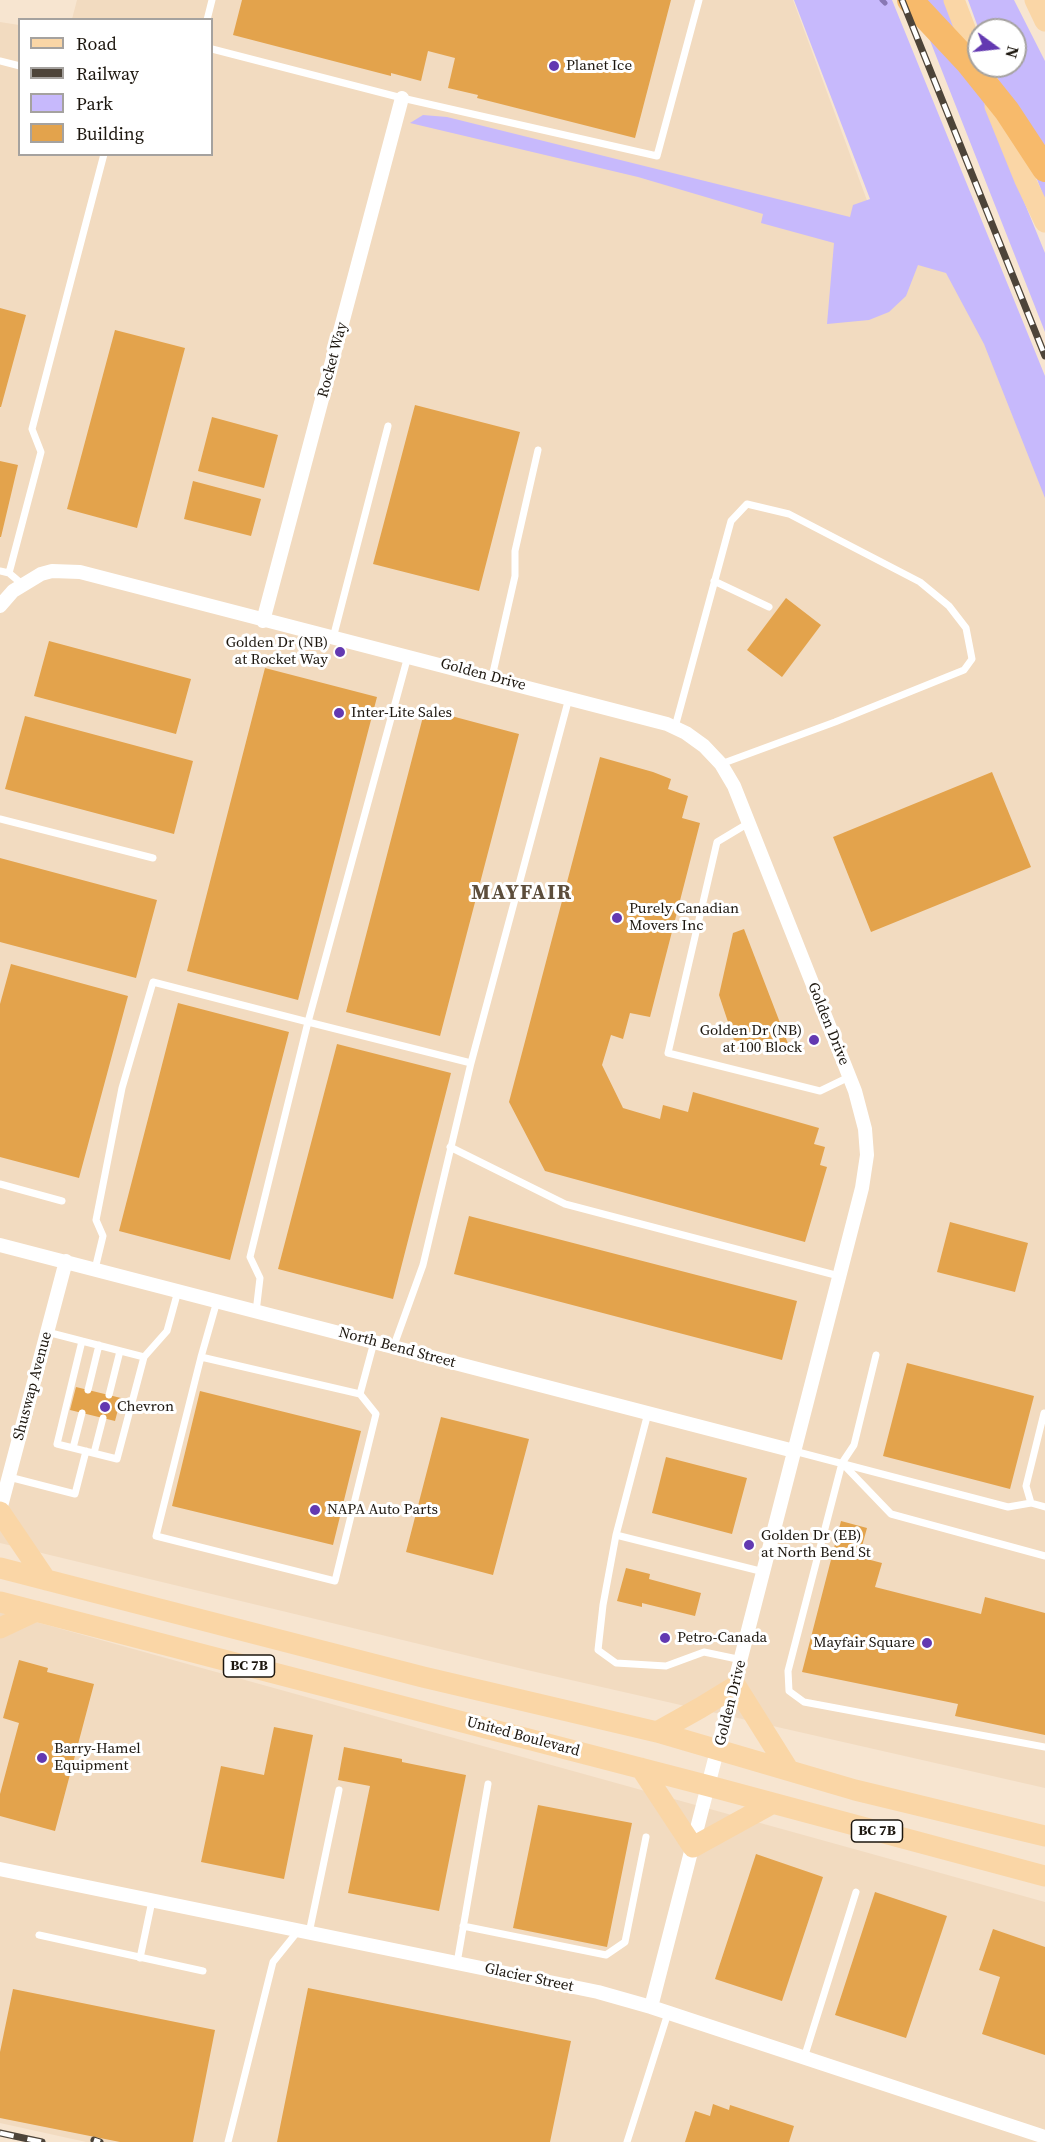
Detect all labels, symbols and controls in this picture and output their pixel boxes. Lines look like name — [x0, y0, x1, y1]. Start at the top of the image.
legend — [18, 18, 213, 156]
north arrow — [967, 18, 1027, 78]
text: Road — [76, 31, 117, 56]
text: N — [1000, 44, 1025, 61]
place label: Planet Ice — [566, 57, 632, 75]
marker: Planet Ice — [547, 59, 561, 73]
text: Railway — [76, 61, 139, 86]
text: Park — [76, 91, 113, 116]
text: Building — [76, 121, 144, 146]
street label: Rocket Way — [314, 320, 352, 400]
place label: Golden Dr (NB) at Rocket Way — [226, 634, 328, 669]
marker: Golden Dr (NB) at Rocket Way — [333, 645, 347, 659]
street label: Golden Drive — [438, 655, 528, 695]
place label: Inter-Lite Sales — [351, 704, 452, 722]
marker: Inter-Lite Sales — [332, 706, 346, 720]
district label: MAYFAIR — [471, 881, 573, 907]
place label: Purely Canadian Movers Inc — [629, 900, 739, 935]
marker: Purely Canadian Movers Inc — [610, 911, 624, 925]
street label: Golden Drive — [803, 980, 853, 1068]
place label: Golden Dr (NB) at 100 Block — [700, 1022, 802, 1057]
marker: Golden Dr (NB) at 100 Block — [807, 1033, 821, 1047]
street label: North Bend Street — [337, 1324, 457, 1372]
street label: Shuswap Avenue — [10, 1330, 56, 1442]
place label: Chevron — [117, 1398, 174, 1416]
marker: Chevron — [98, 1400, 112, 1414]
place label: NAPA Auto Parts — [327, 1501, 438, 1519]
marker: NAPA Auto Parts — [308, 1503, 322, 1517]
place label: Golden Dr (EB) at North Bend St — [761, 1527, 871, 1562]
marker: Golden Dr (EB) at North Bend St — [742, 1538, 756, 1552]
place label: Petro-Canada — [677, 1629, 767, 1647]
marker: Petro-Canada — [658, 1631, 672, 1645]
place label: Mayfair Square — [813, 1634, 915, 1652]
marker: Mayfair Square — [920, 1636, 934, 1650]
road number: BC 7B — [224, 1655, 274, 1677]
street label: Golden Drive — [712, 1658, 750, 1748]
street label: United Boulevard — [464, 1713, 582, 1761]
place label: Barry-Hamel Equipment — [54, 1740, 141, 1775]
marker: Barry-Hamel Equipment — [35, 1751, 49, 1765]
road number: BC 7B — [852, 1820, 902, 1842]
street label: Glacier Street — [483, 1960, 575, 1996]

